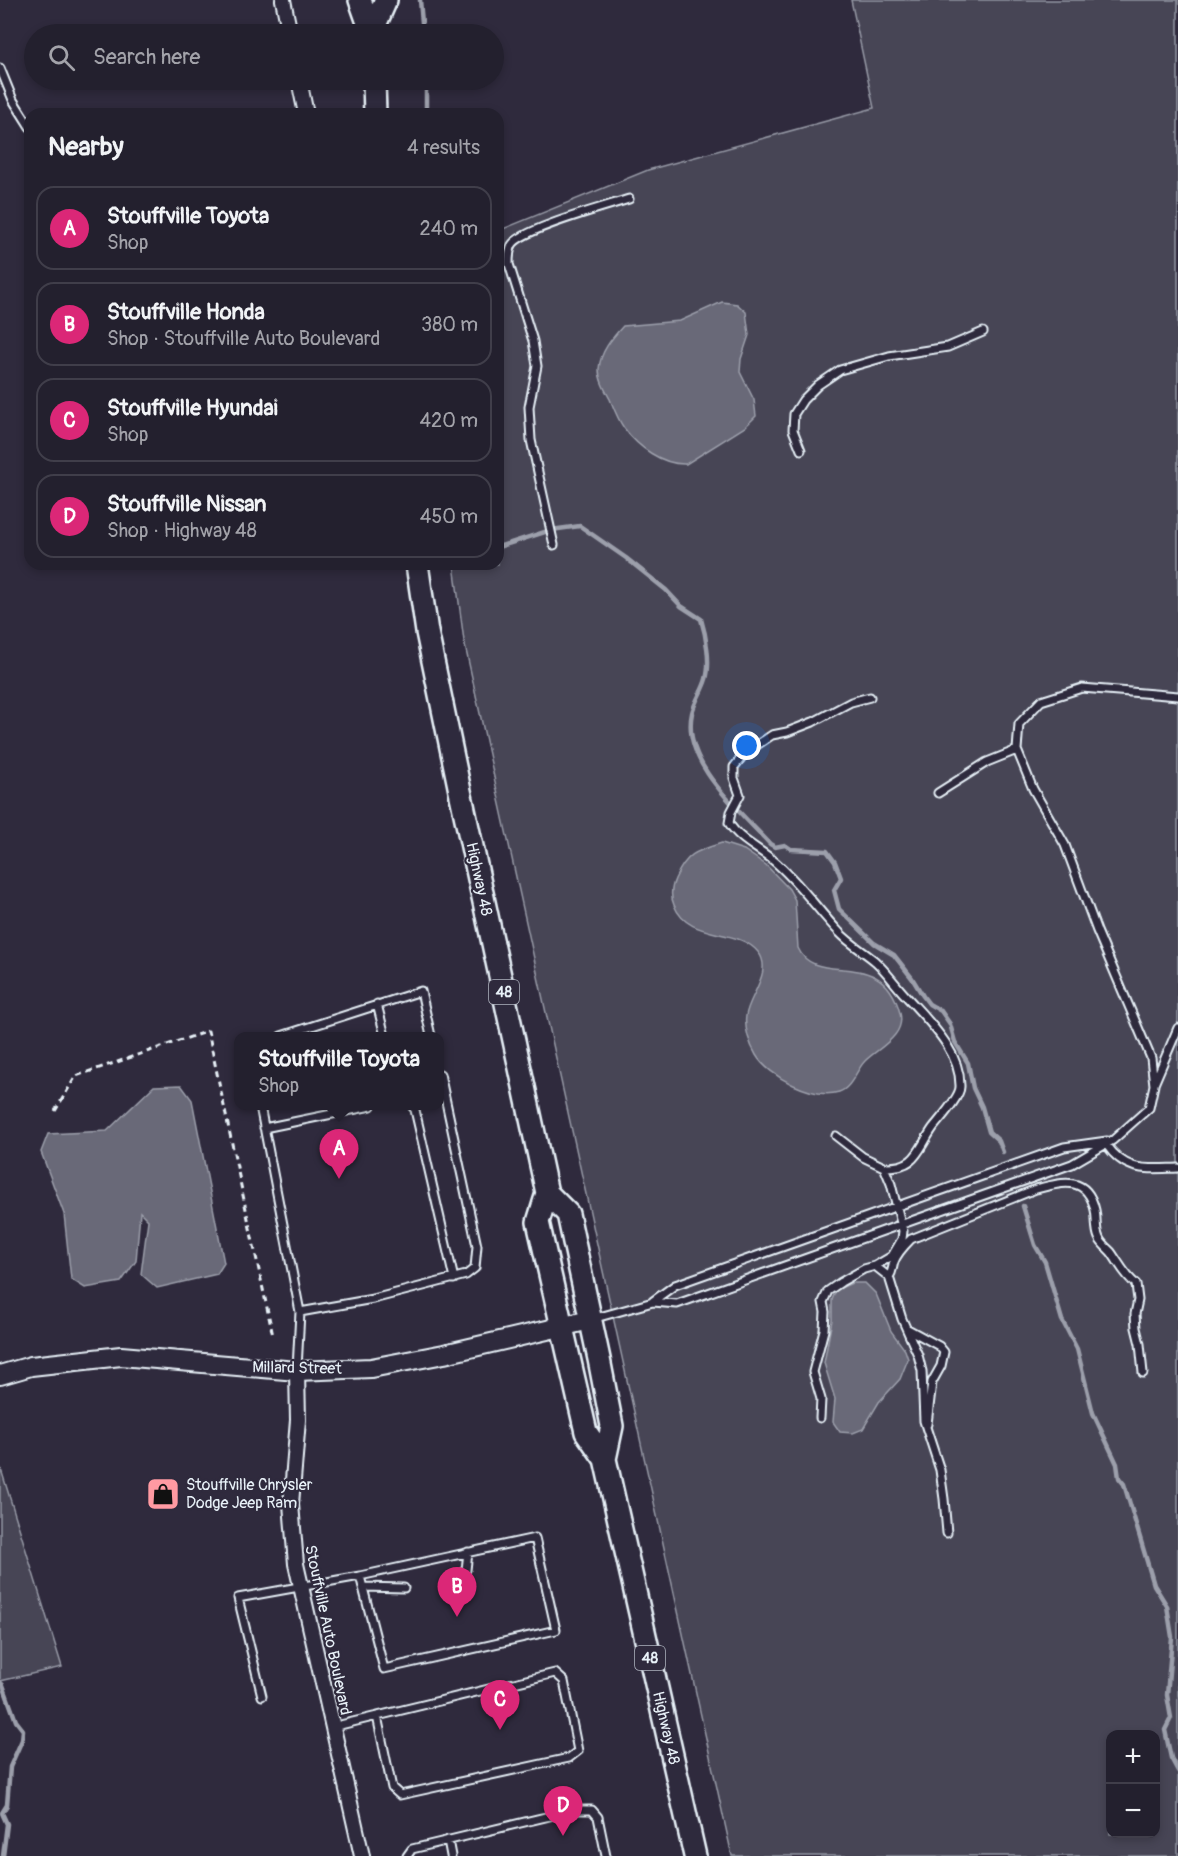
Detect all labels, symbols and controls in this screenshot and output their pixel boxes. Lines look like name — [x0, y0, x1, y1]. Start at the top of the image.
search box — [24, 24, 504, 90]
icon: search — [45, 41, 78, 74]
text: Search here — [93, 43, 200, 71]
text: Nearby — [48, 131, 124, 163]
text: 4 results — [407, 135, 480, 160]
text: Stouffville Toyota — [107, 202, 269, 230]
text: A — [63, 216, 76, 241]
text: 240 m — [419, 216, 478, 241]
text: Shop — [107, 230, 148, 255]
text: Stouffville Honda — [107, 298, 265, 326]
text: B — [64, 312, 75, 337]
text: 380 m — [421, 312, 478, 337]
text: Shop · Stouffville Auto Boulevard — [107, 326, 380, 351]
text: Stouffville Hyundai — [107, 394, 278, 422]
text: C — [63, 408, 76, 433]
text: 420 m — [419, 408, 478, 433]
text: Shop — [107, 422, 148, 447]
text: Stouffville Nissan — [107, 490, 266, 518]
text: D — [63, 504, 76, 529]
text: 450 m — [420, 504, 478, 529]
text: Shop · Highway 48 — [107, 518, 257, 543]
your location — [732, 731, 761, 760]
street label: Highway 48 — [461, 840, 497, 918]
road number: 48 — [489, 980, 519, 1004]
popup — [234, 1032, 444, 1110]
text: Stouffville Toyota — [258, 1045, 420, 1073]
text: Shop — [258, 1073, 299, 1098]
pin: A — [320, 1130, 358, 1179]
street label: Millard Street — [252, 1357, 342, 1379]
place label: Stouffville Chrysler Dodge Jeep Ram — [186, 1475, 313, 1513]
shop icon: Stouffville Chrysler Dodge Jeep Ram — [145, 1476, 181, 1512]
street label: Stouffville Auto Boulevard — [300, 1543, 356, 1717]
pin: B — [438, 1568, 476, 1617]
road number: 48 — [635, 1646, 665, 1670]
pin: C — [480, 1680, 520, 1730]
street label: Highway 48 — [648, 1689, 684, 1767]
map controls — [1106, 1730, 1160, 1838]
button: + — [1106, 1730, 1160, 1784]
button: − — [1106, 1784, 1160, 1838]
pin: D — [544, 1786, 582, 1836]

